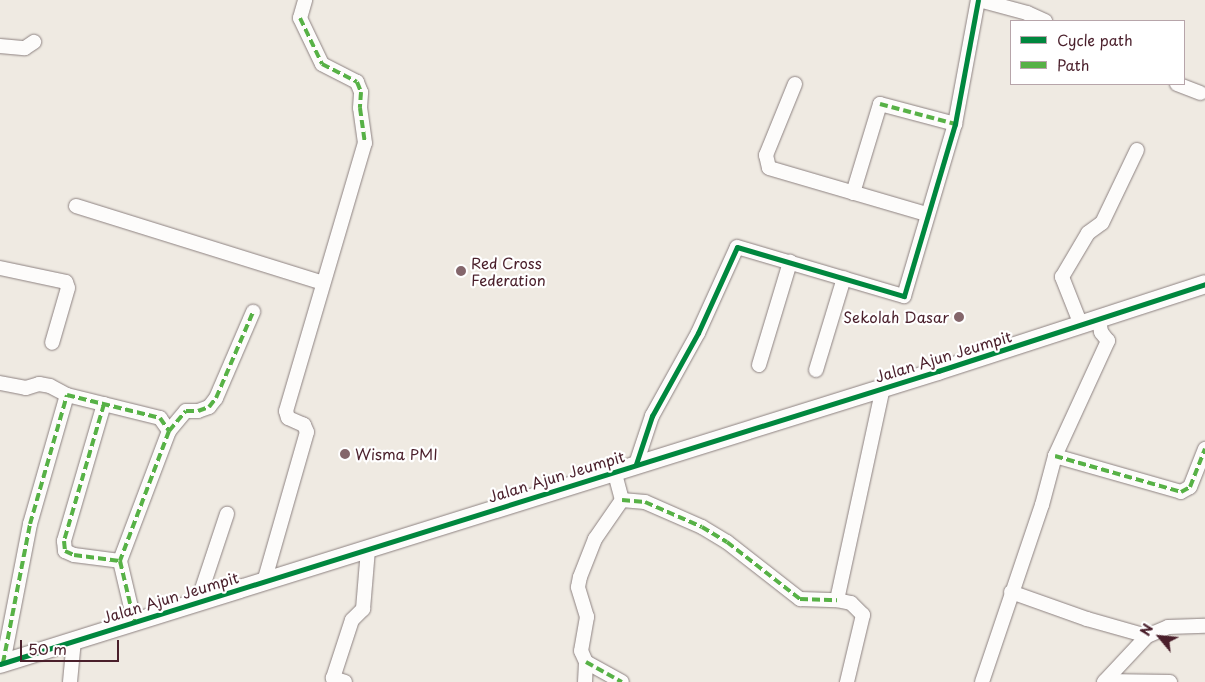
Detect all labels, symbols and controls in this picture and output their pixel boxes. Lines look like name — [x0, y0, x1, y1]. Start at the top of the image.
legend — [1010, 20, 1185, 85]
text: Cycle path — [1057, 28, 1133, 51]
text: Path — [1057, 53, 1089, 76]
place label: Red Cross Federation — [471, 253, 546, 288]
marker: Red Cross Federation — [455, 265, 467, 277]
place label: Sekolah Dasar — [842, 308, 949, 326]
marker: Sekolah Dasar — [953, 311, 965, 323]
street label: Jalan Ajun Jeumpit — [872, 327, 1014, 385]
place label: Wisma PMI — [355, 445, 438, 463]
street label: Jalan Ajun Jeumpit — [485, 447, 627, 505]
marker: Wisma PMI — [339, 448, 351, 460]
street label: Jalan Ajun Jeumpit — [99, 568, 241, 626]
north arrow — [1135, 612, 1185, 662]
text: N — [1134, 620, 1158, 640]
scale bar — [22, 630, 121, 662]
text: 50 m — [28, 637, 67, 660]

